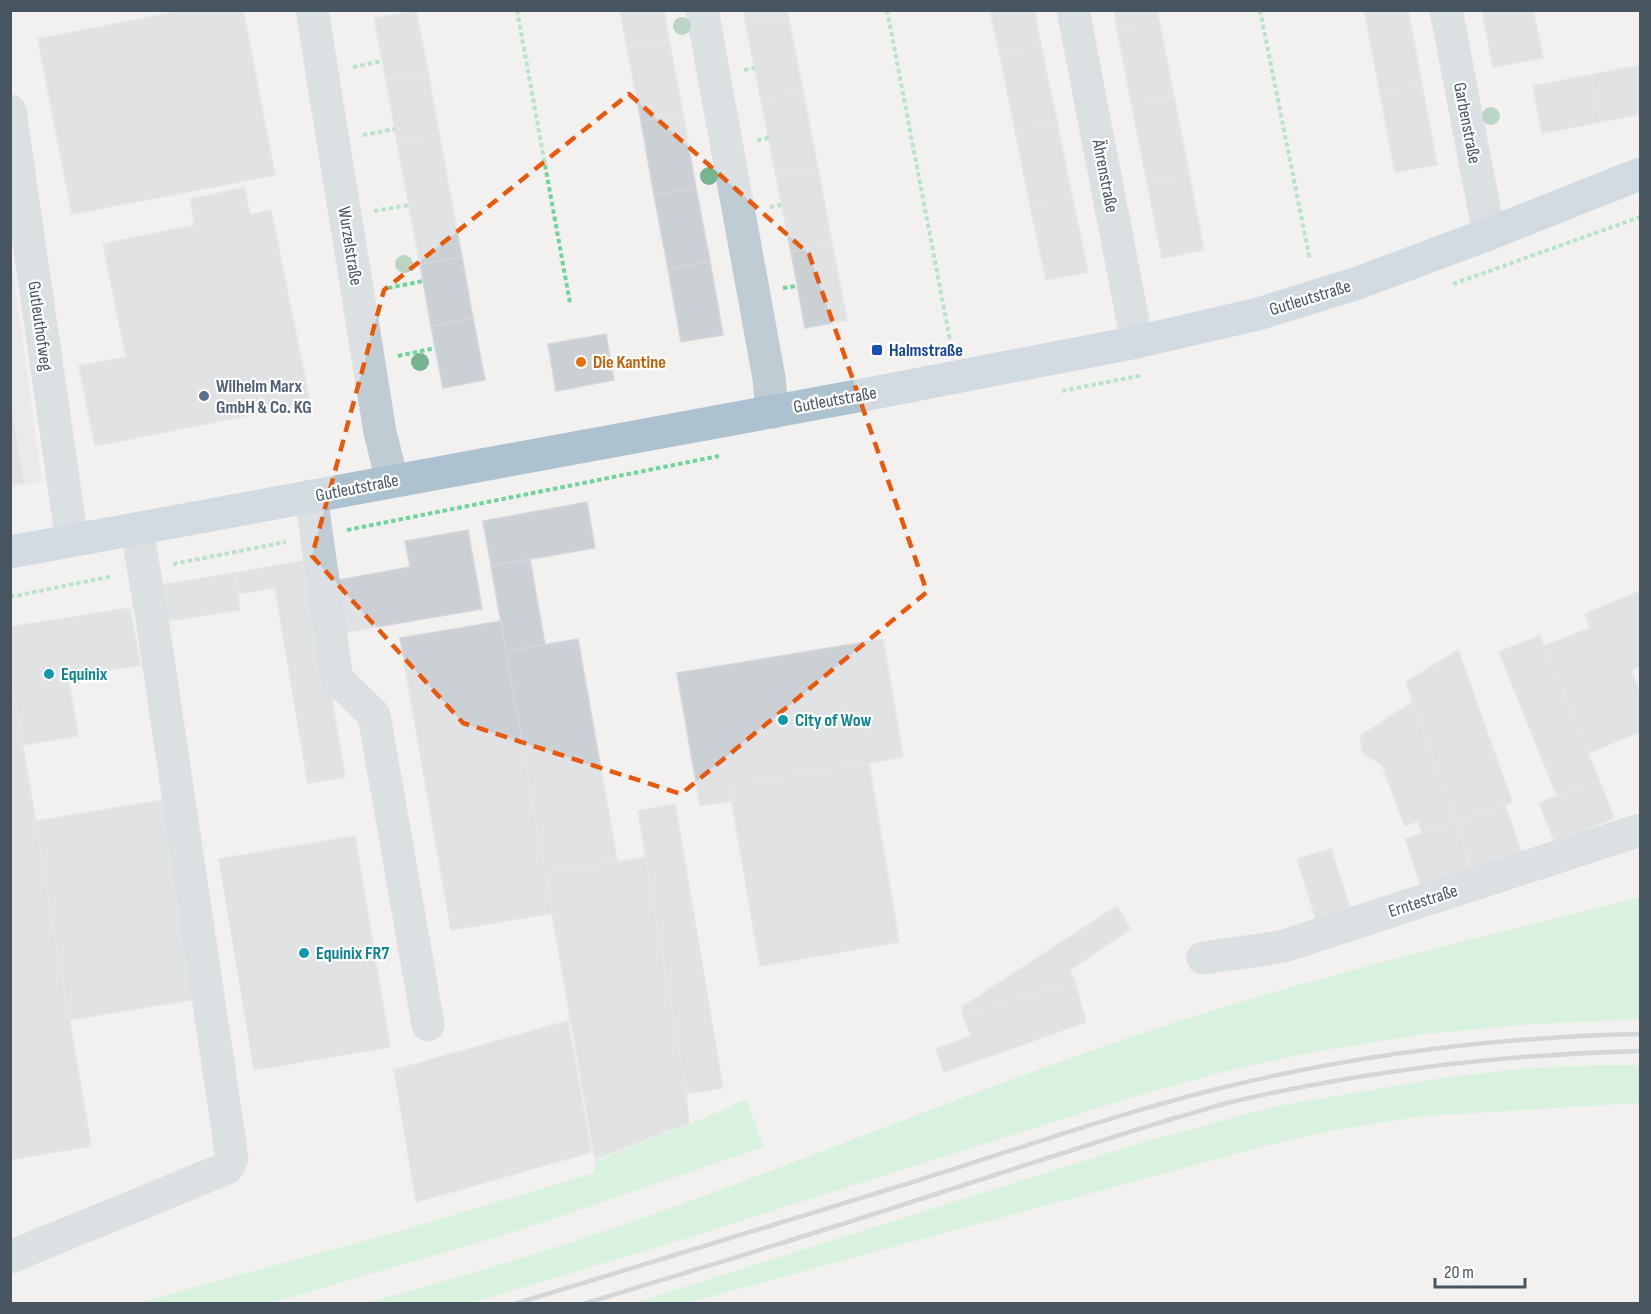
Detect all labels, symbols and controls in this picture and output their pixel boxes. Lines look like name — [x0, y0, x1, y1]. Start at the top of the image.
street label: Garbenstraße — [1449, 81, 1485, 165]
street label: Ährenstraße — [1087, 137, 1122, 214]
street label: Wurzelstraße — [333, 205, 367, 287]
street label: Gutleutstraße — [1267, 276, 1353, 320]
street label: Gutleuthofweg — [23, 280, 57, 372]
place label: Halmstraße — [889, 340, 963, 361]
marker: Halmstraße — [870, 343, 884, 357]
place label: Die Kantine — [593, 352, 666, 373]
marker: Die Kantine — [574, 355, 588, 369]
place label: Wilhelm Marx GmbH & Co. KG — [216, 376, 312, 418]
street label: Gutleutstraße — [792, 382, 878, 418]
marker: Wilhelm Marx GmbH & Co. KG — [197, 389, 211, 403]
street label: Gutleutstraße — [314, 470, 400, 506]
place label: Equinix — [61, 664, 108, 685]
marker: Equinix — [42, 667, 56, 681]
place label: City of Wow — [795, 710, 871, 731]
marker: City of Wow — [776, 713, 790, 727]
street label: Erntestraße — [1386, 880, 1460, 922]
place label: Equinix FR7 — [316, 943, 389, 964]
marker: Equinix FR7 — [297, 946, 311, 960]
scale bar — [1435, 1251, 1525, 1289]
text: 20 m — [1444, 1262, 1474, 1283]

